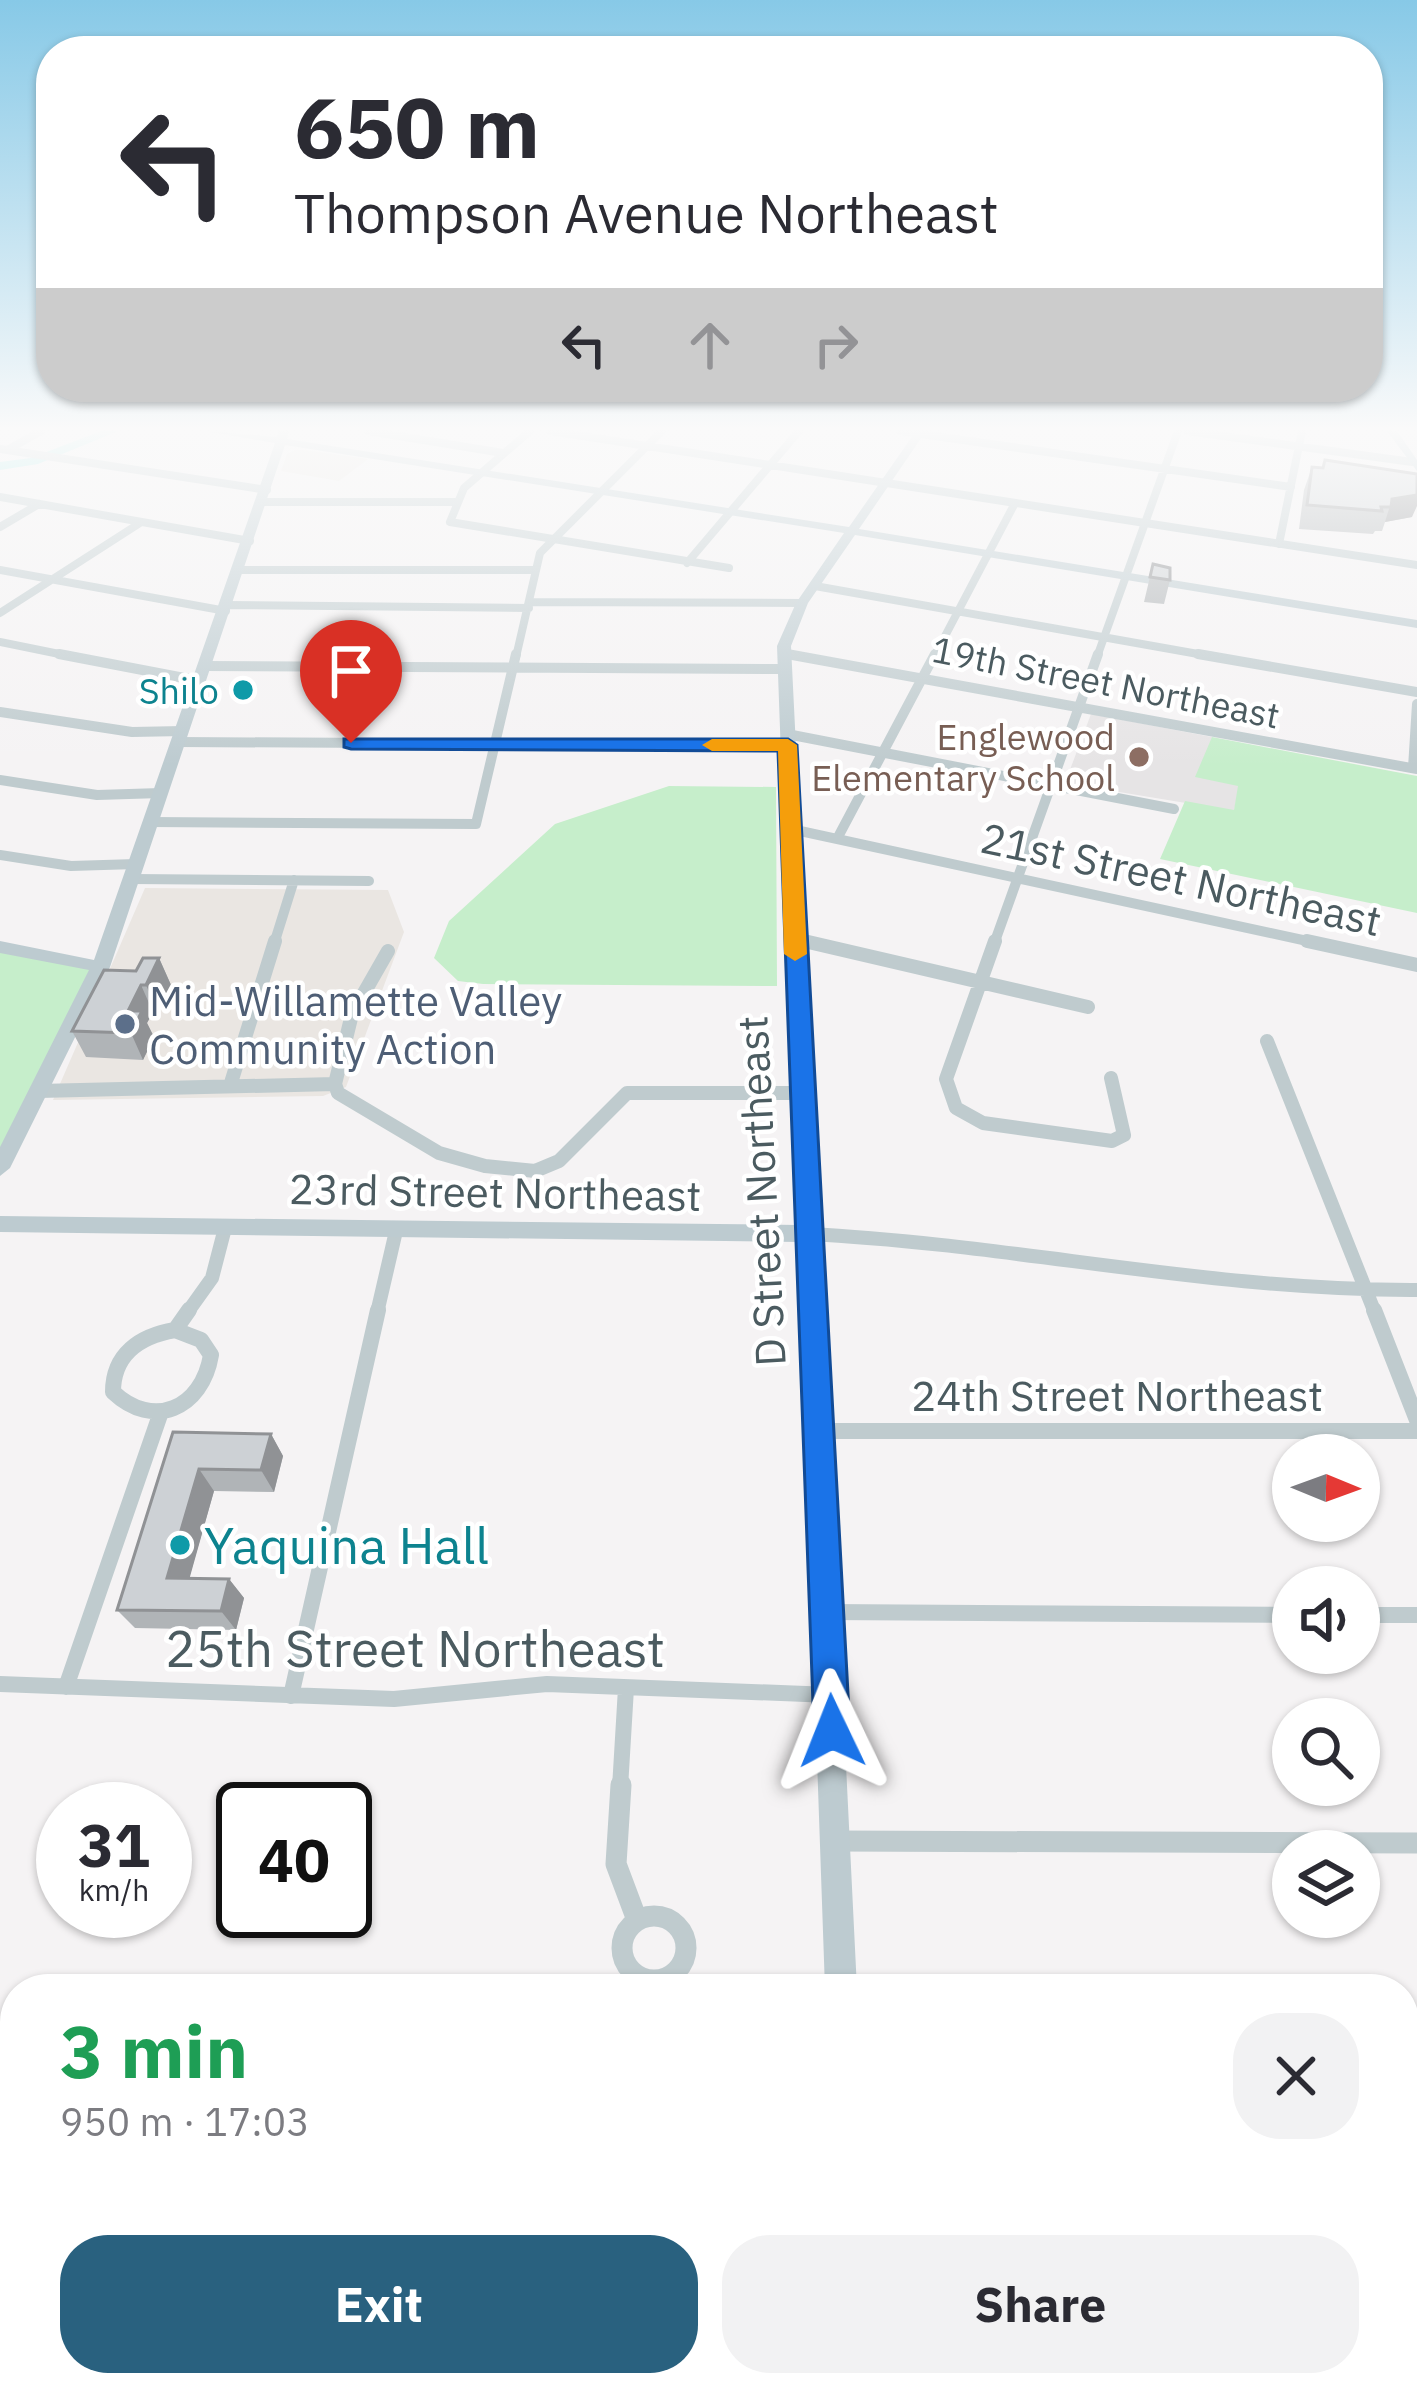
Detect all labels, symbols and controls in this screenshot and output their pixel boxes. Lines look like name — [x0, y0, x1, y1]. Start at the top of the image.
text: 650 m — [294, 72, 540, 181]
icon: left — [96, 84, 252, 240]
text: Thompson Avenue Northeast — [294, 178, 999, 248]
icon: left — [551, 312, 617, 378]
icon: ahead — [677, 312, 743, 378]
icon: right — [803, 312, 869, 378]
pin — [300, 620, 402, 743]
street label: 19th Street Northeast — [928, 625, 1284, 739]
icon: arrive — [318, 638, 384, 704]
place label: Shilo — [139, 667, 219, 714]
marker: Shilo — [230, 677, 256, 703]
place label: Englewood Elementary School — [811, 713, 1115, 801]
marker: Englewood Elementary School — [1126, 744, 1152, 770]
street label: 21st Street Northeast — [976, 810, 1386, 948]
place label: Mid-Willamette Valley Community Action — [149, 973, 562, 1076]
marker: Mid-Willamette Valley Community Action — [112, 1011, 138, 1037]
street label: D Street Northeast — [724, 1014, 798, 1368]
street label: 23rd Street Northeast — [288, 1161, 702, 1223]
street label: 24th Street Northeast — [911, 1368, 1323, 1423]
north arrow — [1272, 1434, 1380, 1542]
map controls — [1272, 1434, 1380, 1938]
place label: Yaquina Hall — [204, 1512, 489, 1578]
marker: Yaquina Hall — [167, 1532, 193, 1558]
button: sound — [1272, 1566, 1380, 1674]
street label: 25th Street Northeast — [165, 1615, 665, 1681]
position arrow — [769, 1668, 895, 1794]
button: search — [1272, 1698, 1380, 1806]
speed limit sign: 40 — [216, 1782, 372, 1938]
text: 31 — [78, 1805, 150, 1884]
button: layers — [1272, 1830, 1380, 1938]
text: km/h — [79, 1870, 149, 1909]
text: 3 min — [60, 2004, 248, 2098]
button: close — [1233, 2013, 1359, 2139]
text: 950 m · 17:03 — [60, 2096, 310, 2147]
button: Exit — [60, 2235, 698, 2373]
button: Share — [722, 2235, 1359, 2373]

